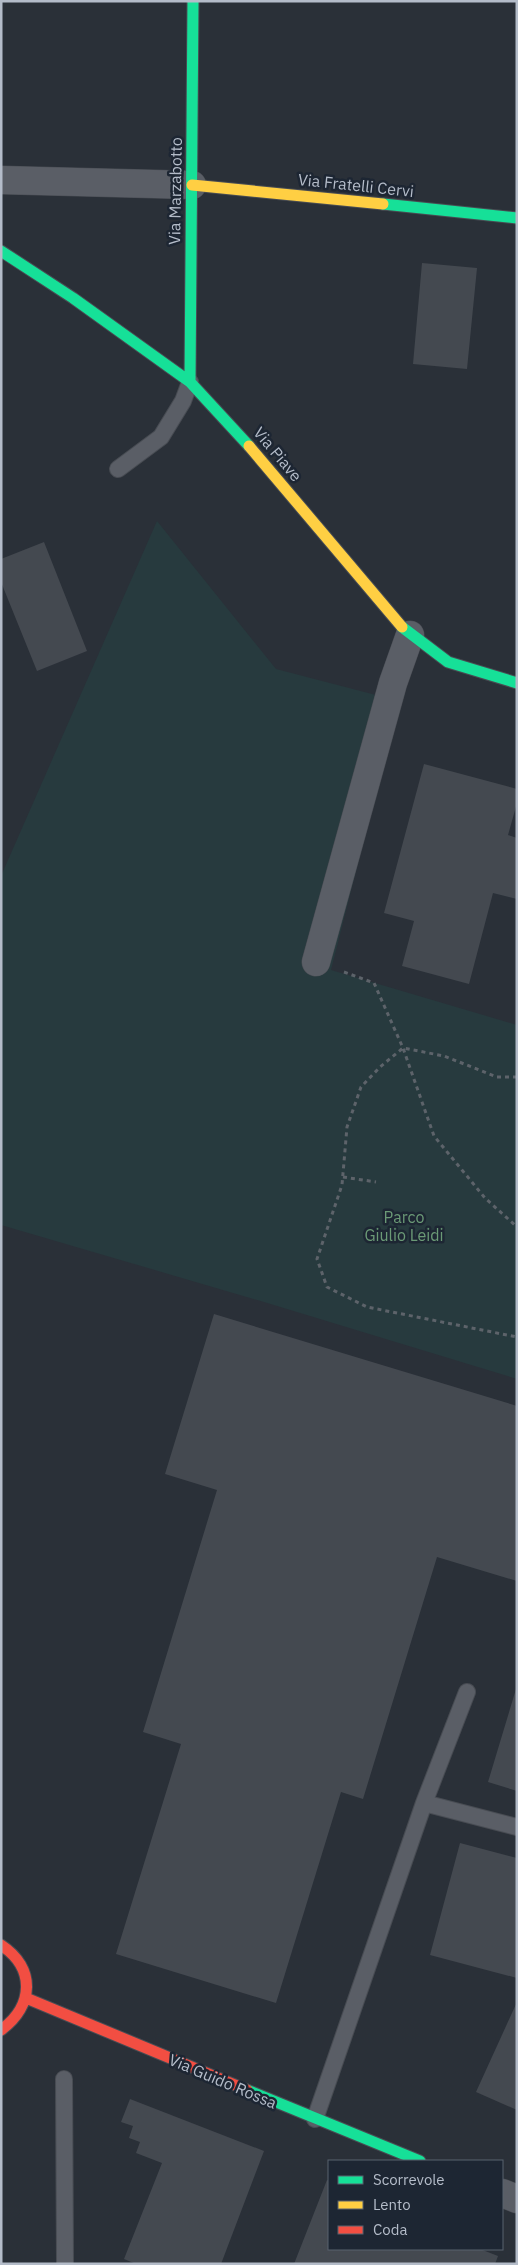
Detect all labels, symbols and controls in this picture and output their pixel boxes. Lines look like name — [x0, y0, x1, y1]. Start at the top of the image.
street label: Via Marzabotto — [164, 137, 186, 245]
street label: Via Fratelli Cervi — [297, 169, 415, 201]
street label: Via Piave — [250, 423, 307, 485]
park label: Parco Giulio Leidi — [364, 1207, 444, 1245]
street label: Via Guido Rossa — [166, 2049, 280, 2113]
legend — [328, 2160, 503, 2250]
text: Scorrevole — [373, 2170, 445, 2189]
text: Lento — [373, 2195, 411, 2214]
text: Coda — [373, 2220, 407, 2239]

